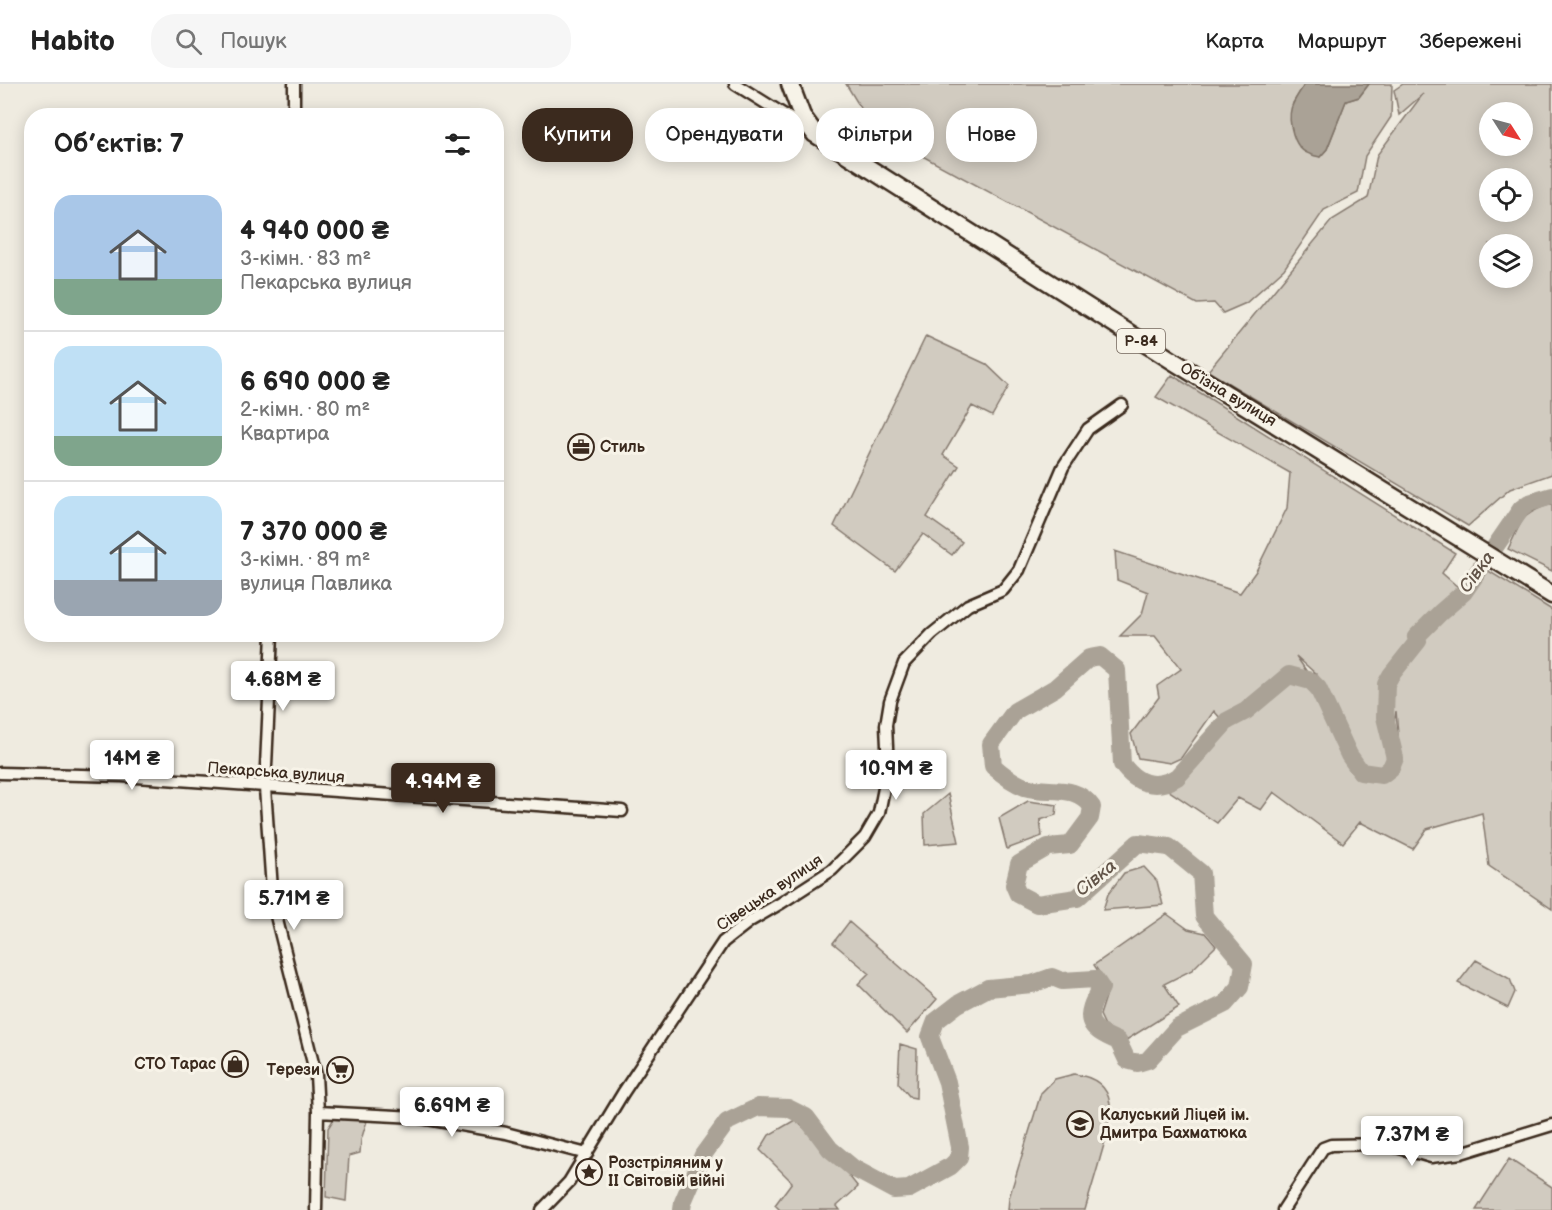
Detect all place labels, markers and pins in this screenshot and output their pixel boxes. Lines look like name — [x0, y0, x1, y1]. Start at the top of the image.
office icon: Стиль — [566, 432, 596, 462]
place label: Стиль — [600, 438, 646, 457]
pin: 4.68M ₴ — [228, 661, 338, 712]
pin: 14M ₴ — [90, 740, 174, 791]
pin: 10.9M ₴ — [841, 750, 951, 801]
pin: 4.94M ₴ — [388, 763, 498, 814]
pin: 5.71M ₴ — [239, 880, 349, 931]
shop icon: СТО Тарас — [220, 1049, 250, 1079]
place label: СТО Тарас — [134, 1055, 216, 1074]
supermarket icon: Терези — [325, 1055, 355, 1085]
place label: Терези — [267, 1061, 320, 1080]
pin: 6.69M ₴ — [397, 1087, 507, 1138]
place label: Калуський Ліцей ім. Дмитра Бахматюка — [1100, 1106, 1249, 1143]
school or university icon: Калуський Ліцей ім. Дмитра Бахматюка — [1065, 1109, 1095, 1139]
pin: 7.37M ₴ — [1357, 1116, 1467, 1167]
place label: Розстріляним у II Світовій війні — [608, 1154, 725, 1191]
place icon: Розстріляним у II Світовій війні — [574, 1157, 604, 1187]

